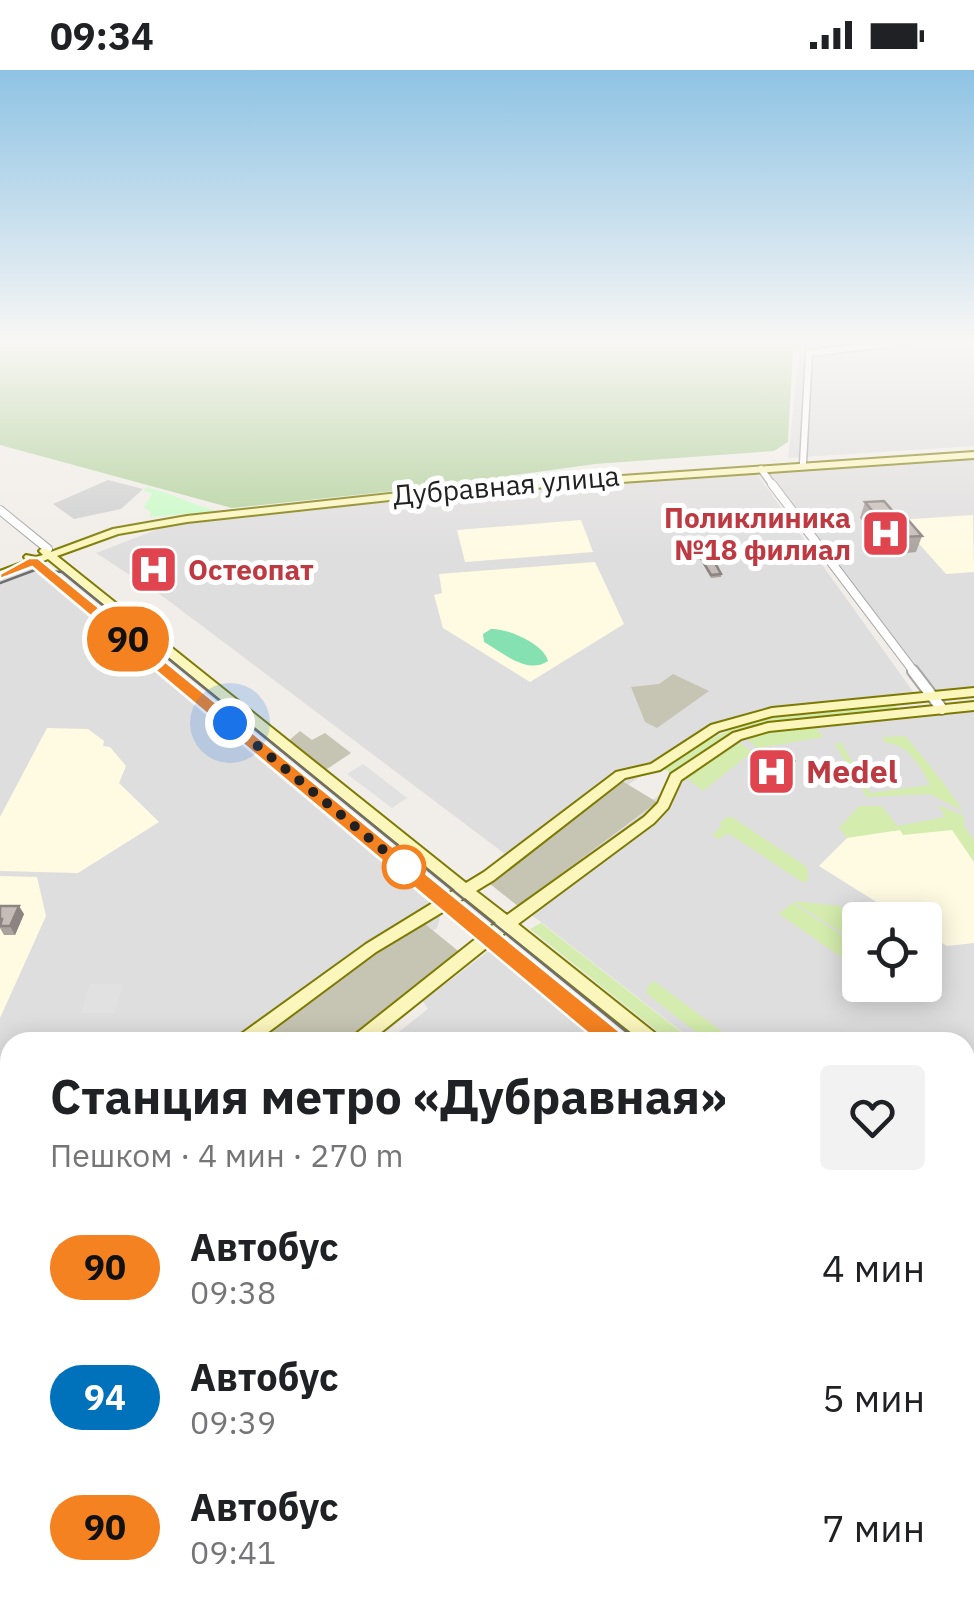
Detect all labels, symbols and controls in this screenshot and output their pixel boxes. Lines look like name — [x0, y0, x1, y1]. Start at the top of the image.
text: 09:34 — [50, 11, 154, 60]
street label: Дубравная улица — [391, 457, 621, 513]
place label: Поликлиника №18 филиал — [664, 499, 851, 568]
hospital icon: Поликлиника №18 филиал — [860, 507, 912, 559]
hospital icon: Остеопат — [127, 543, 179, 595]
place label: Остеопат — [188, 551, 314, 588]
line badge: 90 — [83, 606, 173, 672]
text: 90 — [107, 616, 149, 662]
your location — [205, 698, 255, 748]
hospital icon: Medel — [745, 745, 797, 797]
place label: Medel — [806, 750, 898, 792]
unlabelled marker — [383, 846, 425, 888]
map controls — [842, 902, 942, 1002]
button: locate — [842, 902, 942, 1002]
text: Станция метро «Дубравная» — [50, 1065, 727, 1127]
button: heart — [820, 1065, 925, 1170]
text: Пешком · 4 мин · 270 m — [50, 1134, 403, 1176]
text: Автобус — [190, 1222, 339, 1271]
text: 4 мин — [822, 1243, 925, 1292]
text: 90 — [84, 1244, 126, 1290]
text: 09:38 — [190, 1271, 276, 1313]
text: Автобус — [190, 1352, 339, 1401]
text: 5 мин — [822, 1373, 925, 1422]
text: 94 — [84, 1374, 126, 1420]
text: 09:39 — [190, 1401, 276, 1443]
text: Автобус — [190, 1482, 339, 1531]
text: 7 мин — [822, 1503, 925, 1552]
text: 90 — [84, 1504, 126, 1550]
text: 09:41 — [190, 1531, 276, 1573]

